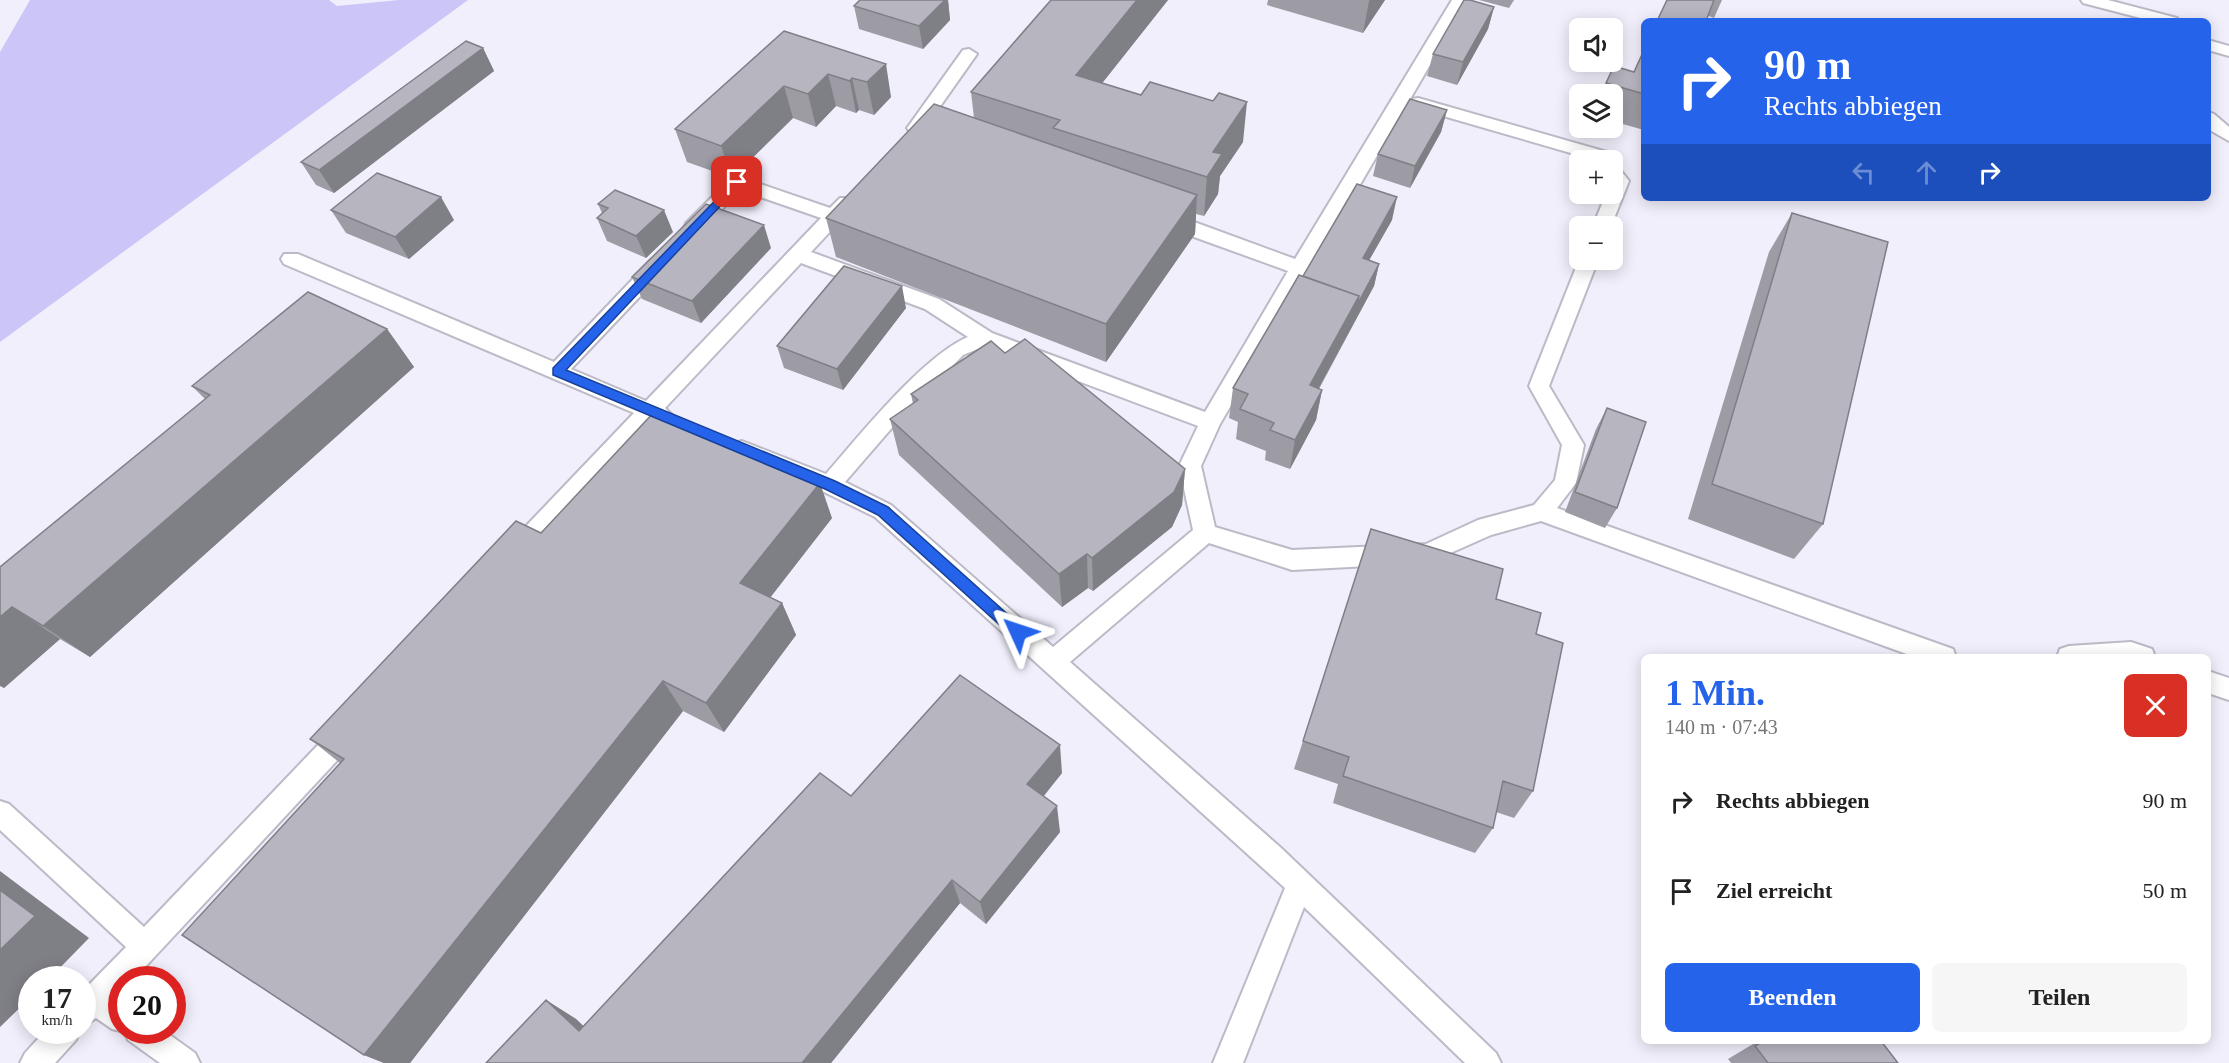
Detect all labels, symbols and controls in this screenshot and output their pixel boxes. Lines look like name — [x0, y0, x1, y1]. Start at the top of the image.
map controls — [1569, 18, 1623, 270]
button: sound — [1569, 18, 1623, 72]
icon: right — [1665, 42, 1743, 120]
text: 90 m — [1764, 42, 1852, 88]
button: layers — [1569, 84, 1623, 138]
text: Rechts abbiegen — [1764, 91, 1942, 121]
button: + — [1569, 150, 1623, 204]
pin — [711, 156, 762, 207]
icon: left — [1847, 156, 1880, 189]
icon: ahead — [1910, 156, 1943, 189]
icon: right — [1973, 156, 2006, 189]
icon: arrive — [720, 165, 753, 198]
button: − — [1569, 216, 1623, 270]
position arrow — [986, 600, 1050, 664]
text: 1 Min. — [1665, 673, 1765, 713]
button: close — [2124, 674, 2187, 737]
text: 140 m · 07:43 — [1665, 716, 1778, 738]
icon: right — [1665, 785, 1698, 818]
text: Rechts abbiegen — [1716, 788, 1869, 813]
text: 90 m — [2142, 788, 2187, 813]
icon: arrive — [1665, 875, 1698, 908]
text: Ziel erreicht — [1716, 878, 1832, 903]
text: 50 m — [2142, 878, 2187, 903]
button: Beenden — [1665, 963, 1920, 1032]
button: Teilen — [1932, 963, 2187, 1032]
speed limit sign: 20 — [108, 966, 186, 1044]
text: 17 — [42, 981, 72, 1014]
text: km/h — [42, 1012, 72, 1028]

